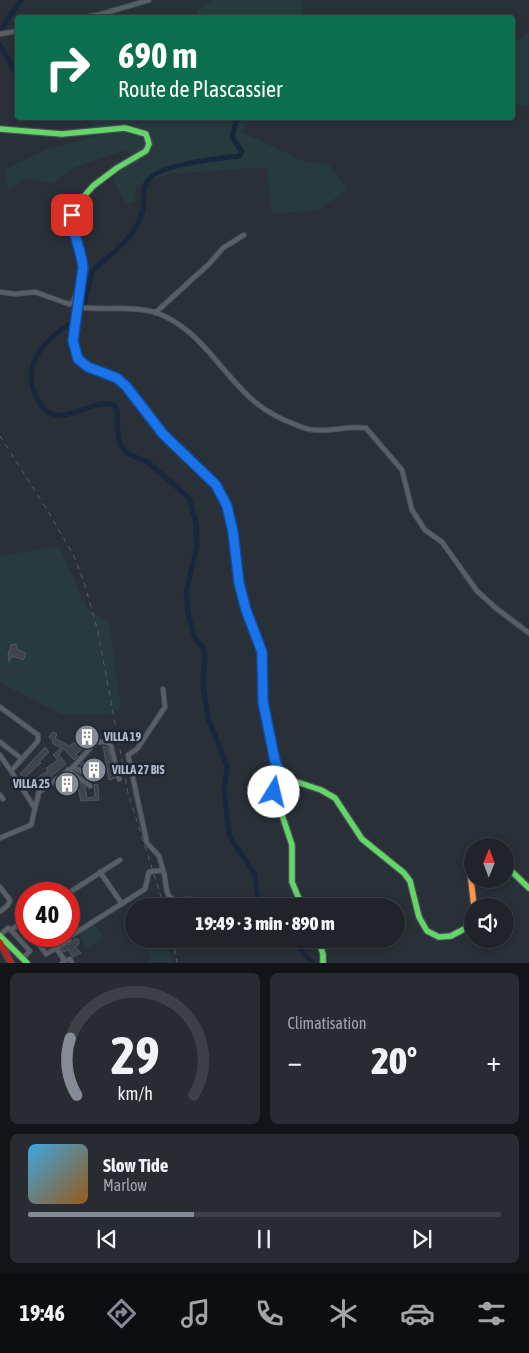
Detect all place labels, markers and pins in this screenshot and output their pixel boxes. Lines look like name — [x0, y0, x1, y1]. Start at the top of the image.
pin — [51, 194, 93, 236]
building icon: VILLA 19 — [74, 724, 100, 750]
place label: VILLA 19 — [103, 730, 141, 744]
building icon: VILLA 27 BIS — [81, 757, 107, 783]
place label: VILLA 27 BIS — [111, 763, 164, 777]
building icon: VILLA 25 — [54, 771, 80, 797]
place label: VILLA 25 — [12, 777, 50, 791]

